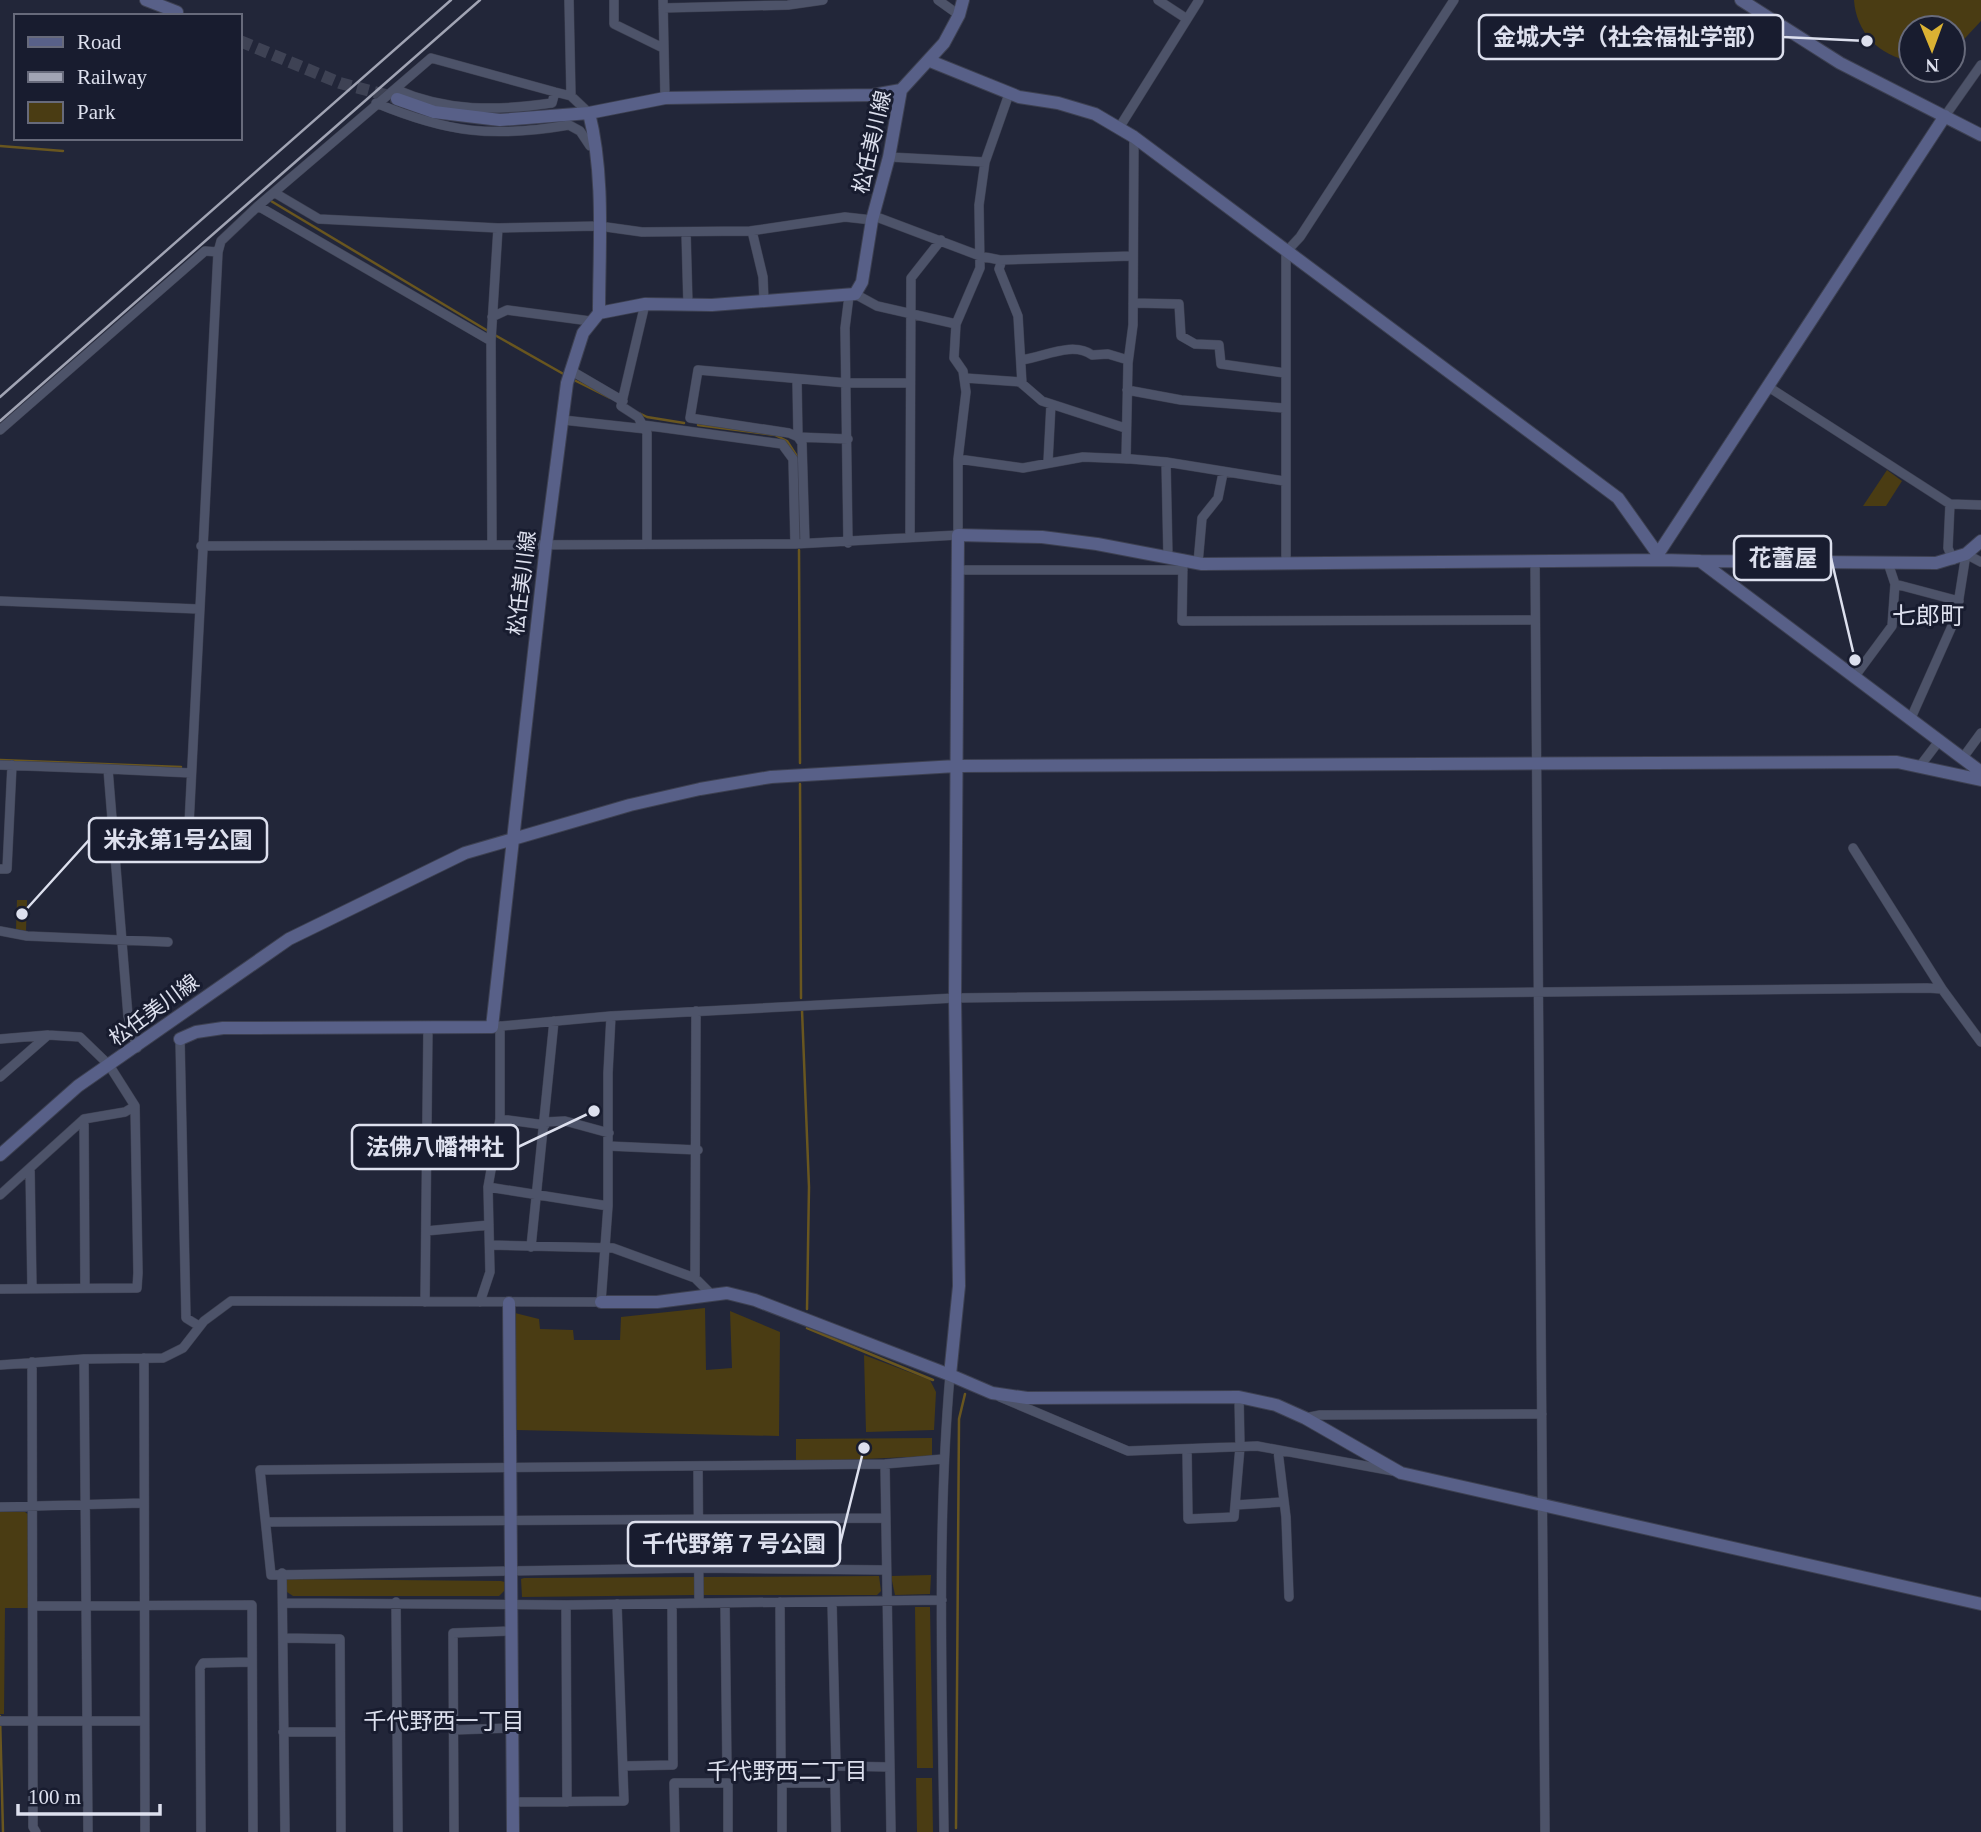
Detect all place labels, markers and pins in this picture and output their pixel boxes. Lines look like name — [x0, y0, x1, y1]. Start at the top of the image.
callout: 金城大学（社会福祉学部） — [1479, 15, 1783, 59]
callout: 花蕾屋 — [1734, 536, 1831, 580]
callout: 米永第1号公園 — [89, 818, 267, 862]
callout: 法佛八幡神社 — [352, 1125, 518, 1169]
callout: 千代野第７号公園 — [628, 1522, 840, 1566]

